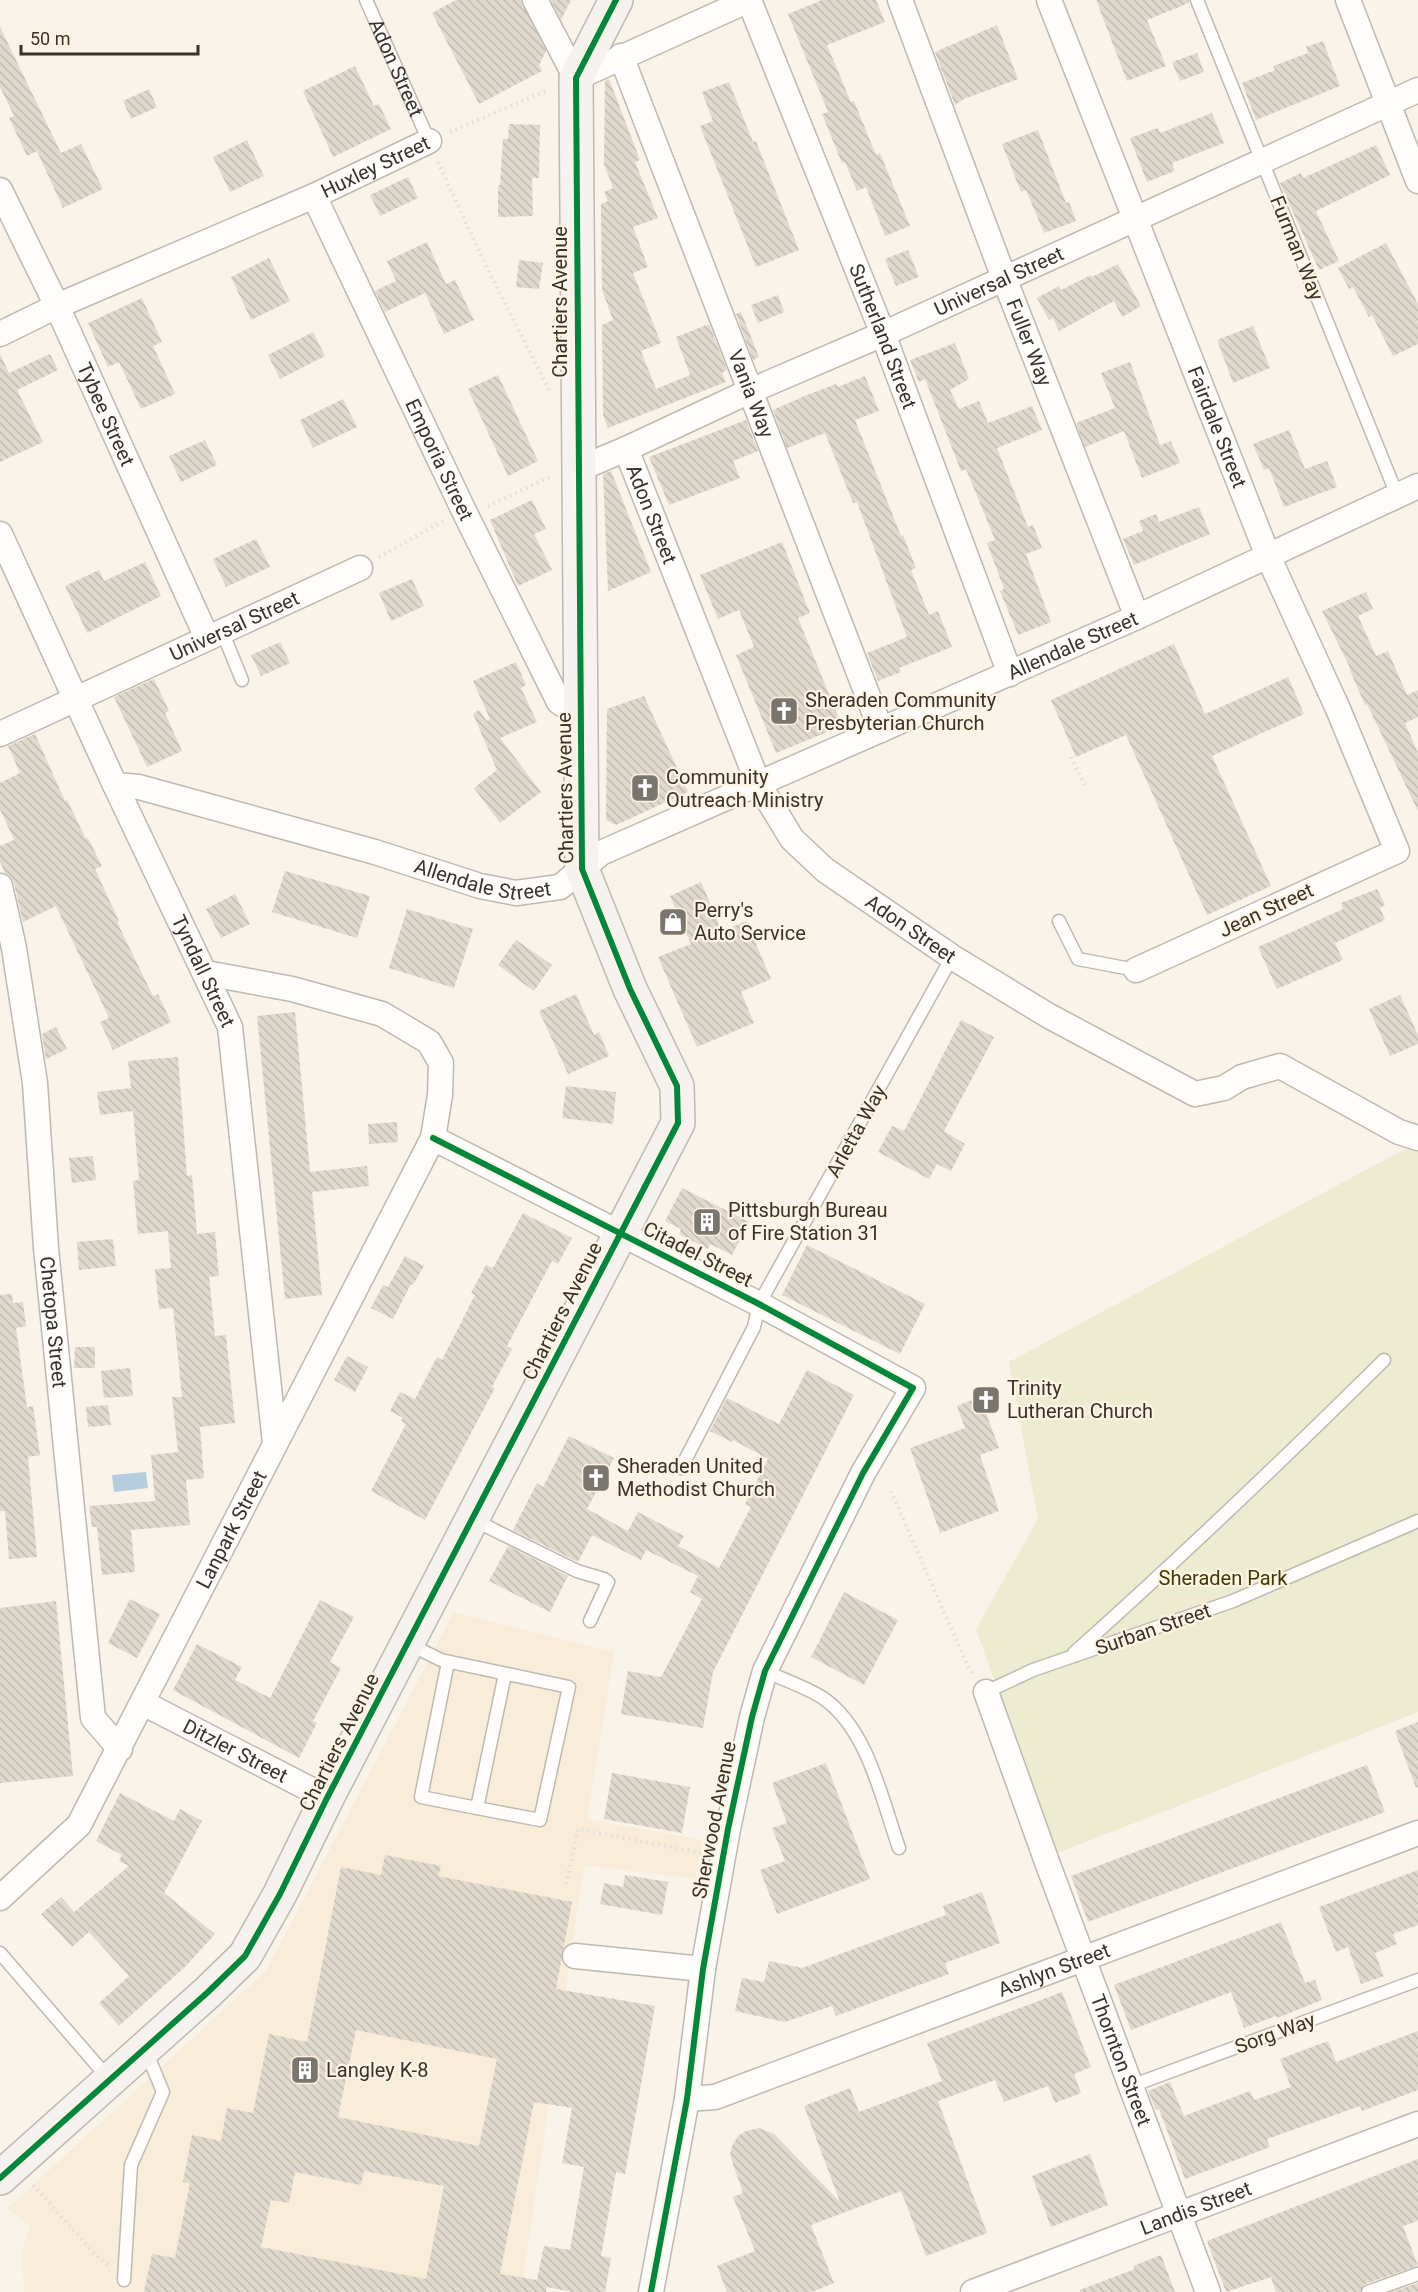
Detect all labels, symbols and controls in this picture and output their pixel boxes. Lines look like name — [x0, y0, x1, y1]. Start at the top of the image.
street label: Adon Street — [364, 15, 428, 120]
scale bar — [21, 18, 198, 56]
text: 50 m — [30, 28, 70, 49]
street label: Huxley Street — [317, 130, 434, 203]
street label: Furman Way — [1265, 192, 1329, 304]
street label: Chartiers Avenue — [548, 226, 572, 378]
street label: Universal Street — [930, 241, 1067, 321]
street label: Sutherland Street — [844, 260, 922, 412]
street label: Fuller Way — [1001, 295, 1057, 390]
street label: Vania Way — [723, 346, 779, 442]
street label: Tybee Street — [72, 359, 140, 470]
street label: Fairdale Street — [1183, 363, 1252, 491]
street label: Emporia Street — [400, 395, 479, 524]
street label: Adon Street — [621, 461, 682, 567]
street label: Universal Street — [166, 586, 303, 666]
street label: Allendale Street — [1004, 606, 1142, 684]
place label: Sheraden Community Presbyterian Church — [805, 688, 997, 735]
church icon: Sheraden Community Presbyterian Church — [768, 695, 800, 727]
street label: Chartiers Avenue — [552, 712, 578, 864]
place label: Community Outreach Ministry — [666, 765, 824, 812]
church icon: Community Outreach Ministry — [629, 772, 661, 804]
street label: Allendale Street — [411, 854, 552, 905]
street label: Jean Street — [1215, 878, 1317, 942]
street label: Adon Street — [861, 889, 961, 968]
place label: Perry's Auto Service — [694, 898, 806, 945]
shop icon: Perry's Auto Service — [657, 906, 689, 938]
street label: Tyndall Street — [166, 911, 240, 1031]
street label: Arletta Way — [821, 1080, 891, 1181]
place label: Pittsburgh Bureau of Fire Station 31 — [728, 1198, 888, 1245]
building icon: Pittsburgh Bureau of Fire Station 31 — [691, 1206, 723, 1238]
street label: Citadel Street — [639, 1216, 757, 1292]
street label: Chartiers Avenue — [517, 1238, 607, 1384]
street label: Chetopa Street — [35, 1255, 72, 1389]
place label: Trinity Lutheran Church — [1007, 1376, 1153, 1423]
church icon: Trinity Lutheran Church — [970, 1384, 1002, 1416]
place label: Sheraden United Methodist Church — [617, 1454, 775, 1501]
church icon: Sheraden United Methodist Church — [580, 1462, 612, 1494]
street label: Lanpark Street — [191, 1466, 272, 1593]
park label: Sheraden Park — [1159, 1566, 1288, 1590]
street label: Surban Street — [1092, 1598, 1214, 1660]
street label: Chartiers Avenue — [294, 1669, 384, 1815]
street label: Ditzler Street — [179, 1714, 292, 1788]
street label: Sherwood Avenue — [687, 1739, 741, 1901]
street label: Ashlyn Street — [995, 1938, 1113, 2002]
street label: Thornton Street — [1086, 1991, 1157, 2129]
street label: Sorg Way — [1232, 2007, 1319, 2059]
building icon: Langley K-8 — [289, 2054, 321, 2086]
place label: Langley K-8 — [326, 2058, 428, 2082]
street label: Landis Street — [1137, 2176, 1255, 2240]

